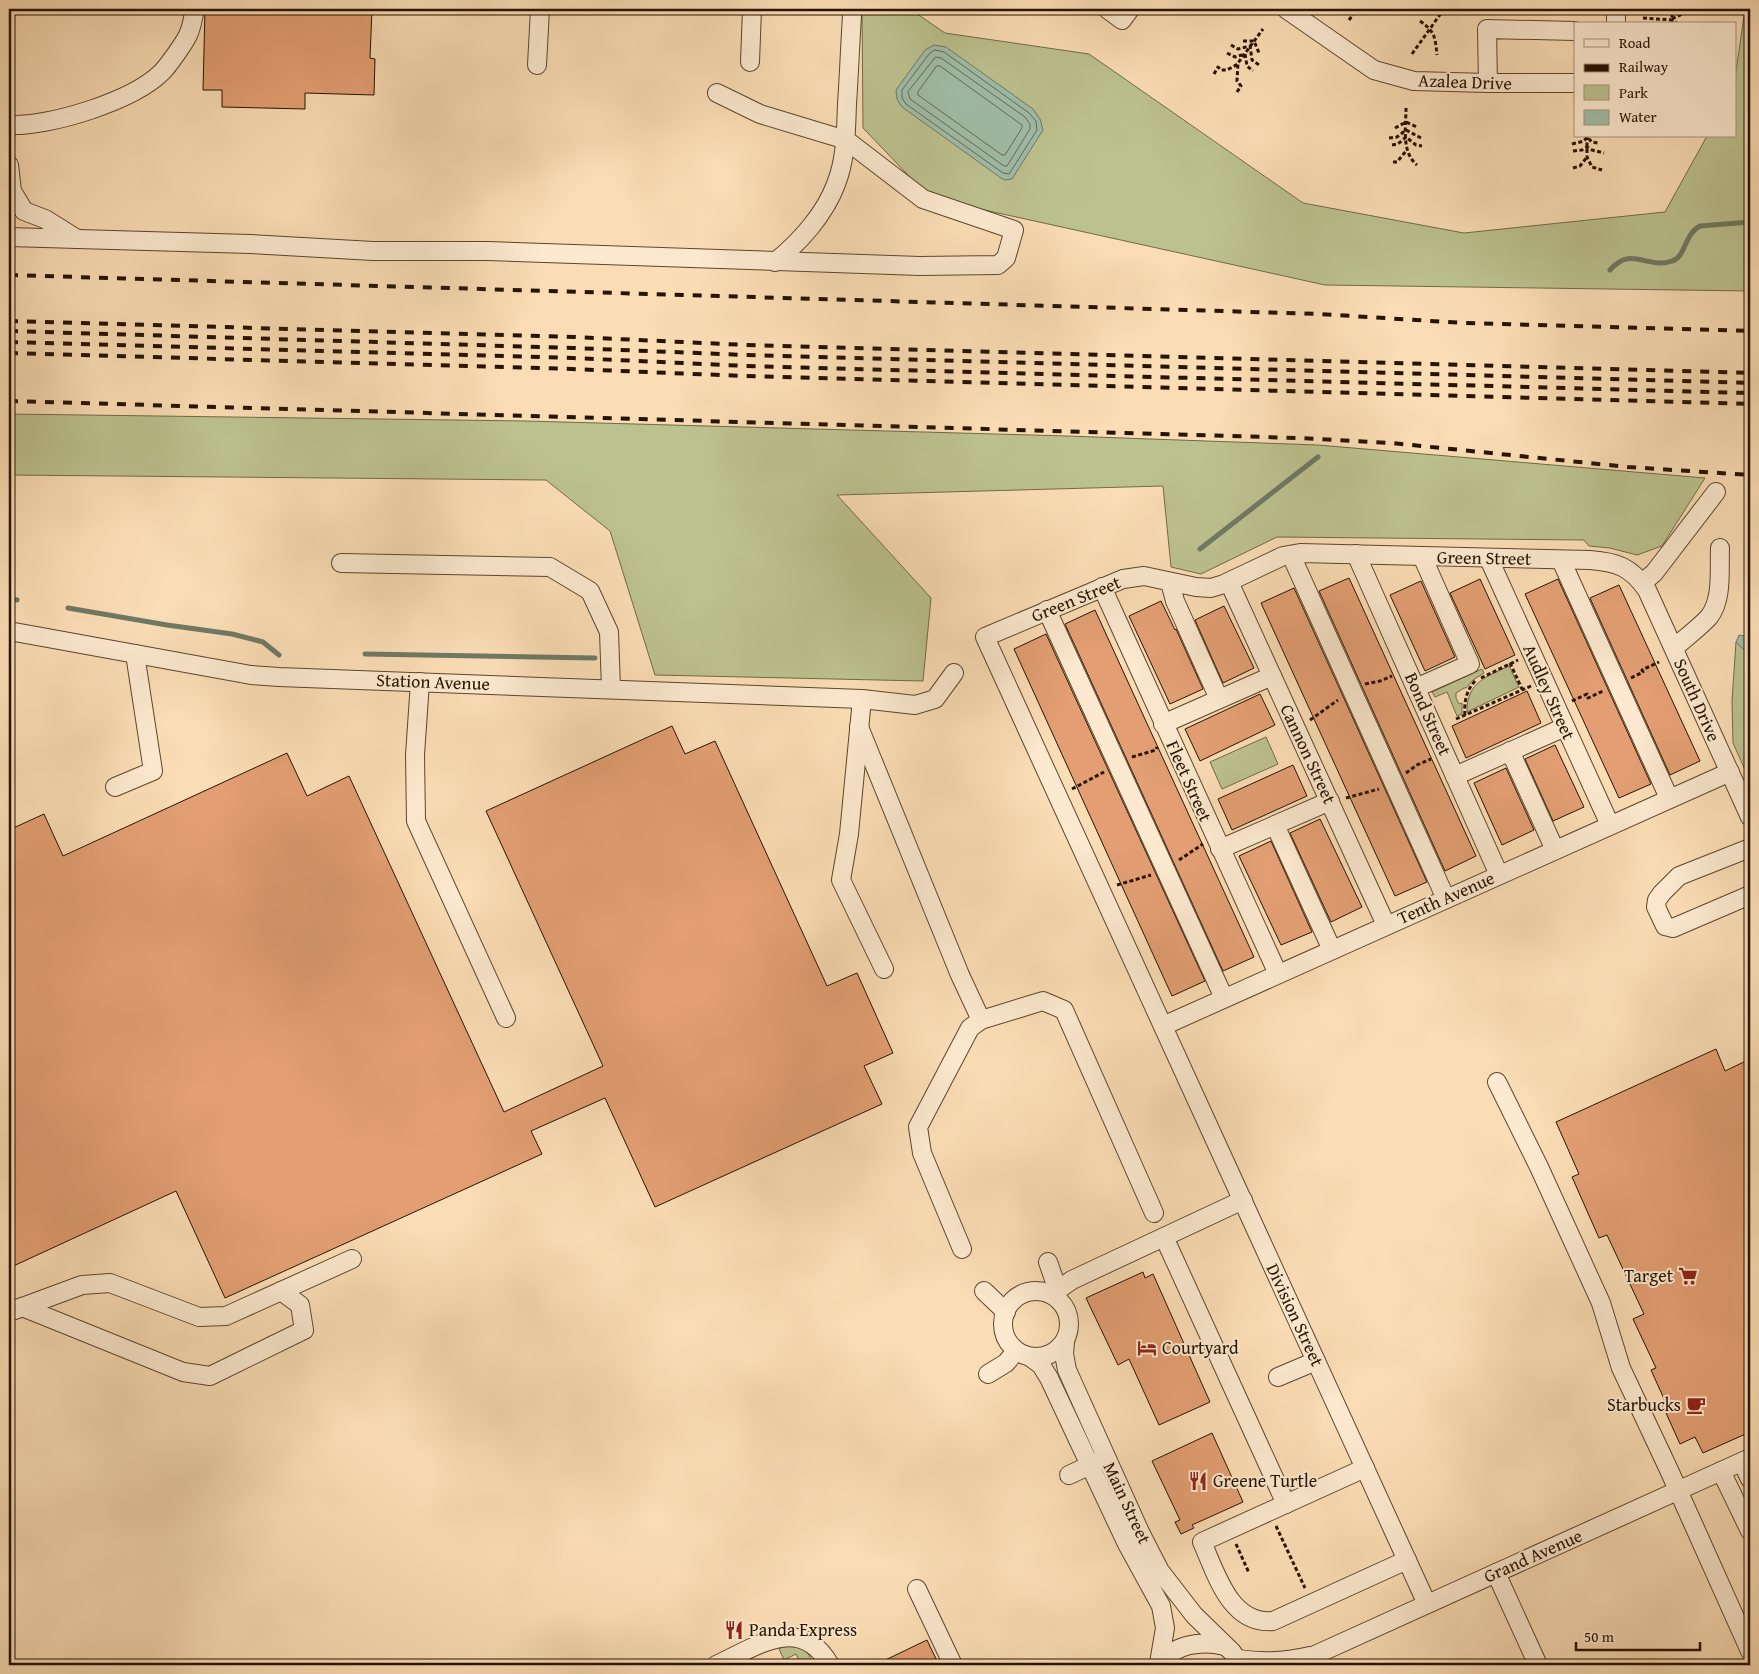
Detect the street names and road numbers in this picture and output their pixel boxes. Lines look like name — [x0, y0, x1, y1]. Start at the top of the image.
street label: Azalea Drive — [1418, 66, 1512, 97]
street label: Green Street — [1437, 543, 1532, 572]
street label: Green Street — [1027, 568, 1125, 629]
street label: Audley Street — [1516, 640, 1583, 745]
street label: South Drive — [1667, 654, 1728, 746]
street label: Station Avenue — [376, 666, 490, 697]
street label: Bond Street — [1398, 668, 1459, 760]
street label: Cannon Street — [1274, 699, 1344, 809]
street label: Fleet Street — [1160, 736, 1220, 826]
street label: Tenth Avenue — [1393, 864, 1499, 931]
street label: Division Street — [1260, 1259, 1331, 1371]
street label: Main Street — [1097, 1457, 1159, 1549]
street label: Grand Avenue — [1479, 1522, 1586, 1589]

